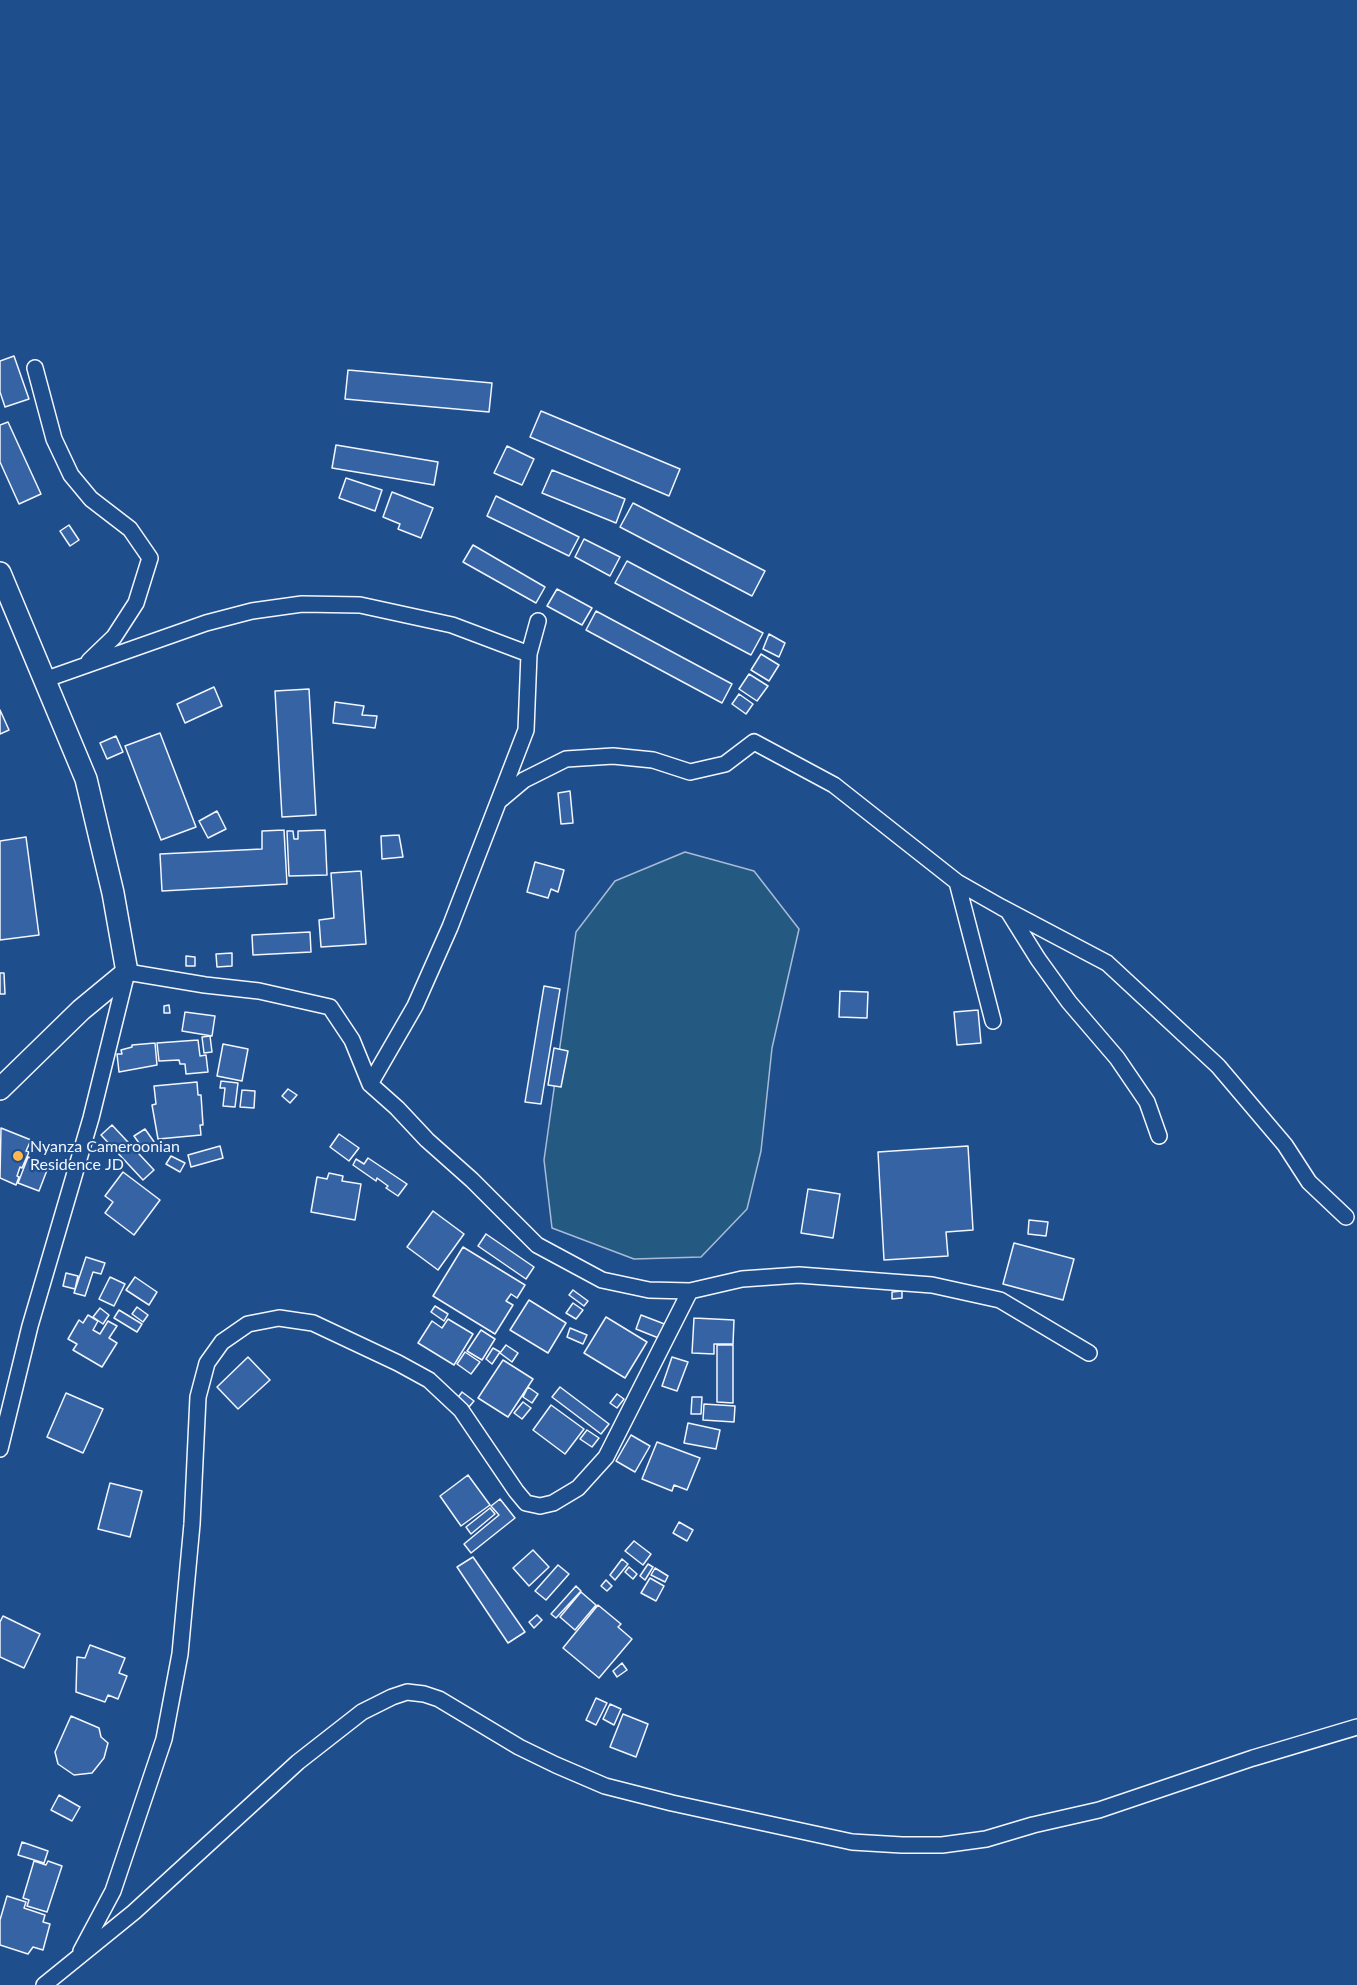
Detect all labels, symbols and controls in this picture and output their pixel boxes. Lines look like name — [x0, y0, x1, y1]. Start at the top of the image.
place label: Nyanza Cameroonian Residence JD — [30, 1137, 180, 1175]
marker: Nyanza Cameroonian Residence JD — [11, 1149, 25, 1163]

